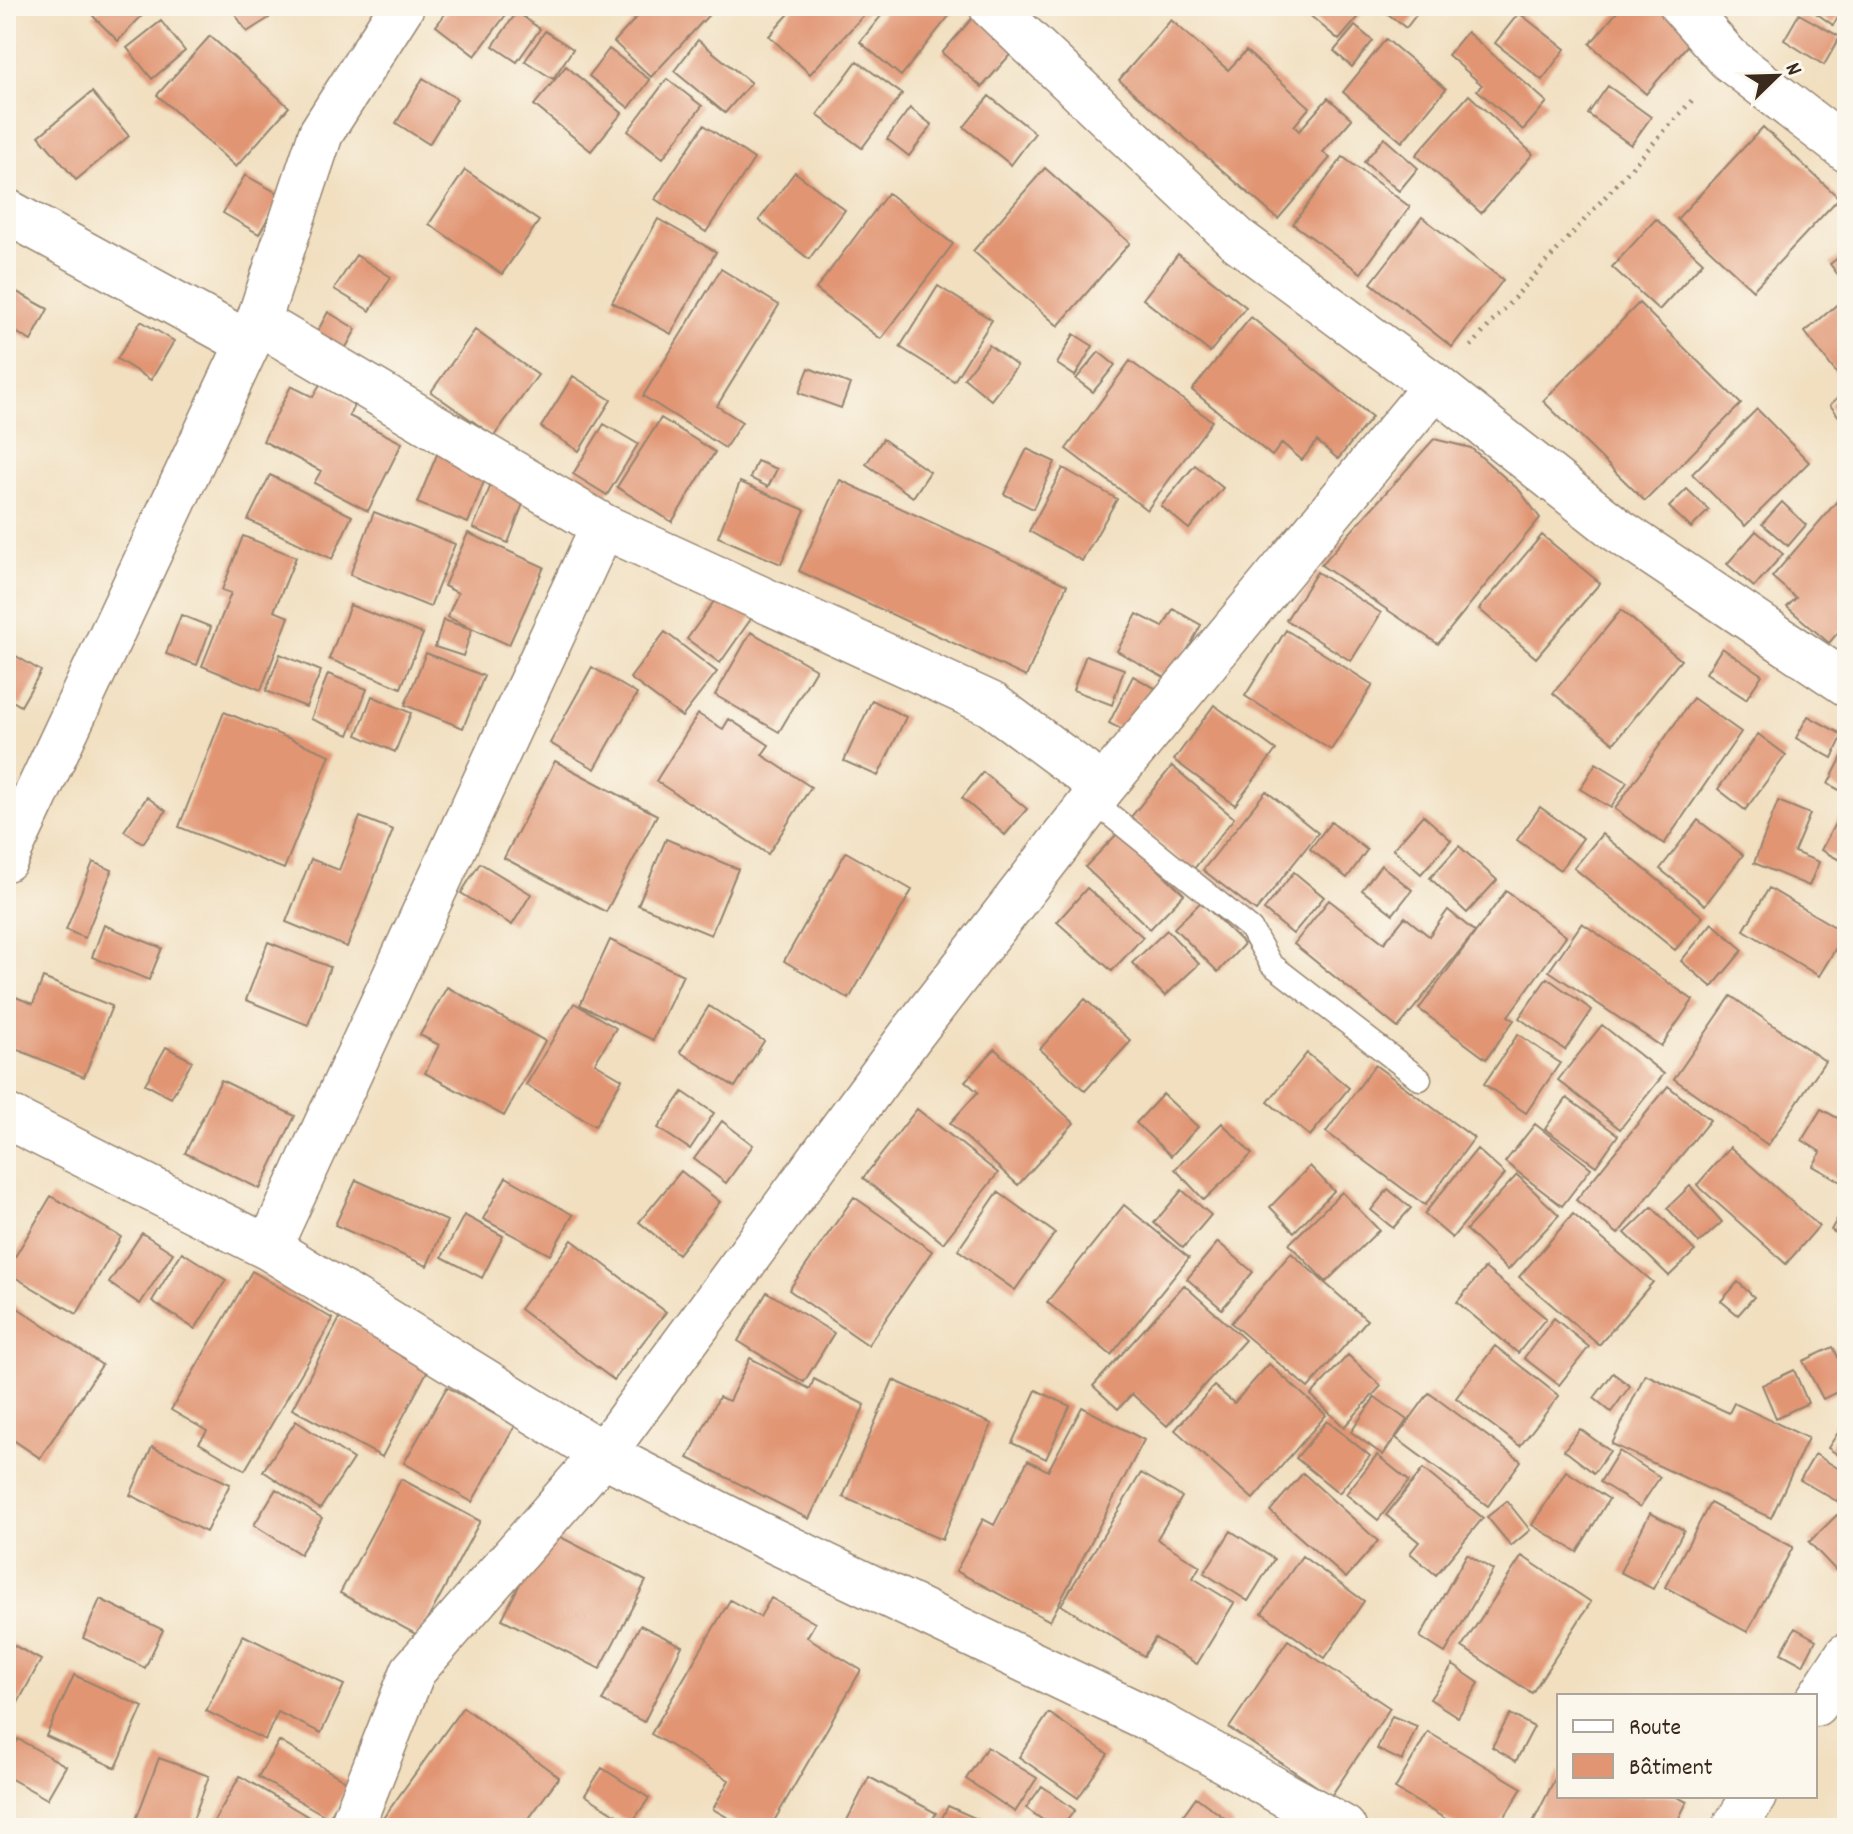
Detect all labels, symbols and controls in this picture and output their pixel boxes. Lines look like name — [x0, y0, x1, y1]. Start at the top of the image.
north arrow — [1737, 36, 1817, 116]
text: N — [1776, 58, 1809, 81]
legend — [1557, 1694, 1817, 1798]
text: Route — [1629, 1712, 1681, 1746]
text: Bâtiment — [1629, 1752, 1713, 1786]

